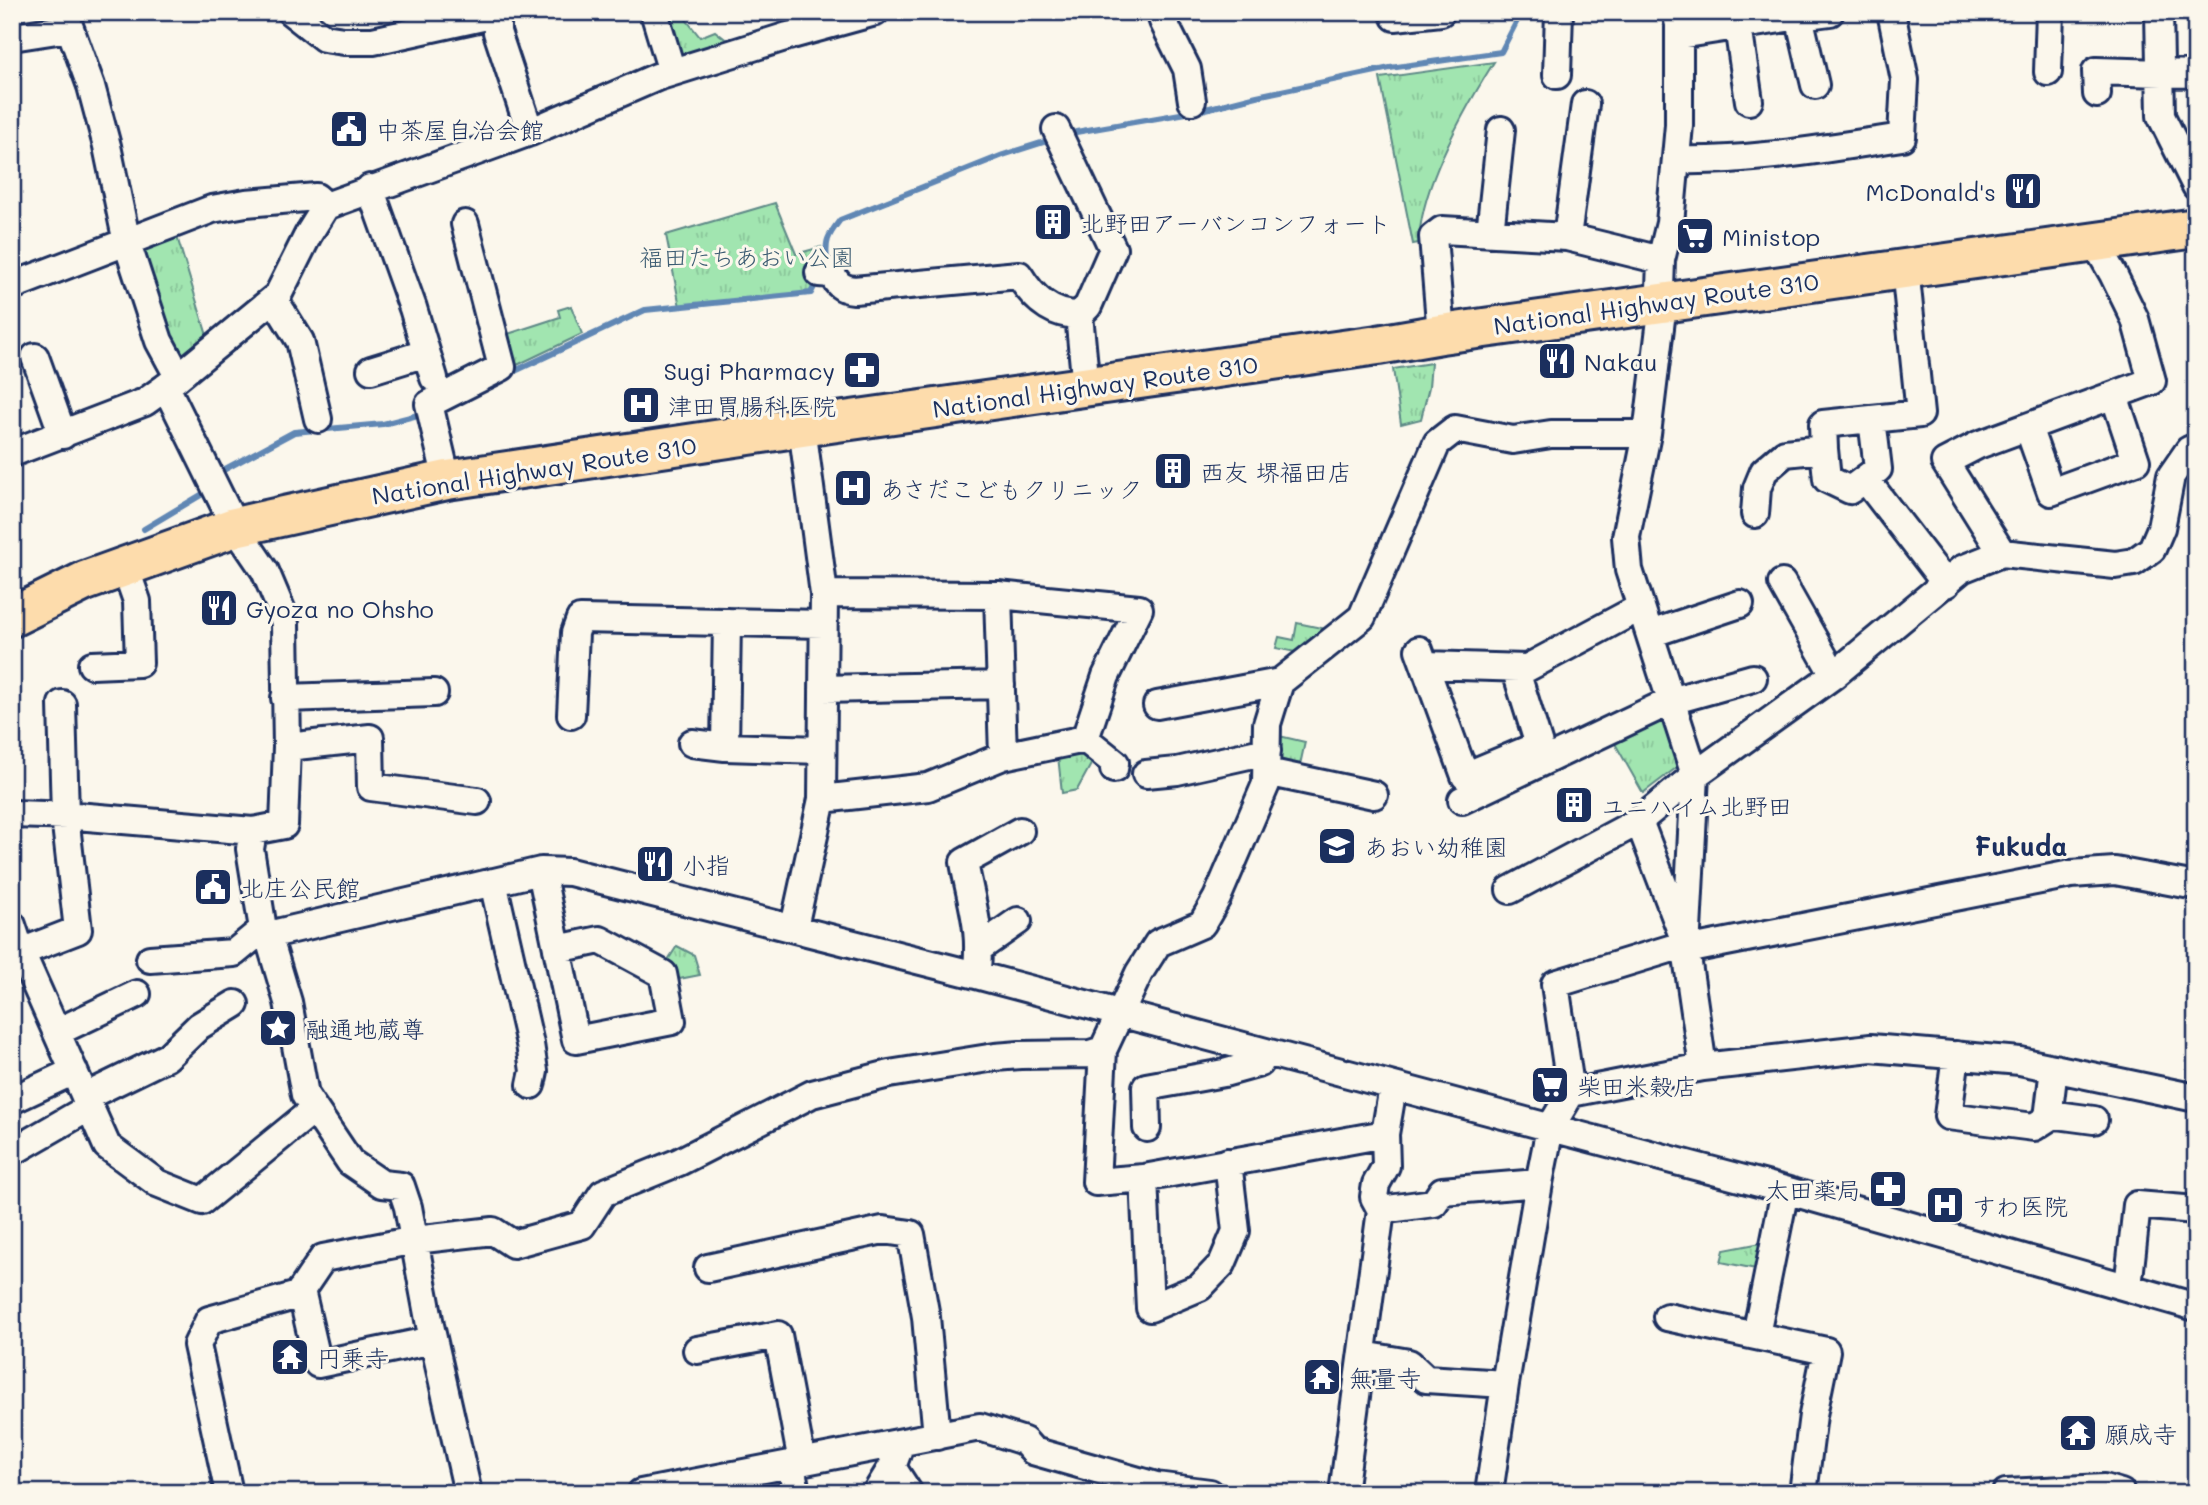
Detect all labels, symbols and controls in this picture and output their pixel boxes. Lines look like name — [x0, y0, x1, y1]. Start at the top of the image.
public building icon: 中茶屋自治会館 — [328, 108, 370, 150]
place label: 中茶屋自治会館 — [376, 114, 544, 145]
restaurant icon: McDonald's — [2002, 170, 2044, 212]
place label: McDonald's — [1866, 176, 1996, 207]
building icon: 北野田アーバンコンフォート — [1032, 201, 1074, 243]
place label: 北野田アーバンコンフォート — [1080, 207, 1391, 238]
supermarket icon: Ministop — [1674, 215, 1716, 257]
place label: Ministop — [1722, 221, 1820, 252]
park label: 福田たちあおい公園 — [639, 241, 855, 272]
street label: National Highway Route 310 — [1491, 265, 1821, 341]
restaurant icon: Nakau — [1536, 340, 1578, 382]
place label: Nakau — [1584, 346, 1658, 377]
street label: National Highway Route 310 — [930, 348, 1260, 424]
pharmacy icon: Sugi Pharmacy — [841, 349, 883, 391]
place label: Sugi Pharmacy — [663, 355, 835, 386]
hospital icon: 津田胃腸科医院 — [620, 384, 662, 426]
place label: 津田胃腸科医院 — [668, 390, 836, 421]
street label: National Highway Route 310 — [370, 429, 699, 511]
building icon: 西友 堺福田店 — [1152, 450, 1194, 492]
place label: 西友 堺福田店 — [1200, 456, 1352, 487]
hospital icon: あさだこどもクリニック — [832, 467, 874, 509]
place label: あさだこどもクリニック — [880, 473, 1143, 504]
restaurant icon: Gyoza no Ohsho — [198, 587, 240, 629]
place label: Gyoza no Ohsho — [246, 593, 434, 624]
building icon: ユニハイム北野田 — [1553, 784, 1595, 826]
place label: ユニハイム北野田 — [1601, 790, 1792, 821]
school or university icon: あおい幼稚園 — [1316, 825, 1358, 867]
district label: Fukuda — [1975, 829, 2067, 863]
place label: あおい幼稚園 — [1364, 831, 1508, 862]
restaurant icon: 小指 — [634, 843, 676, 885]
place label: 小指 — [682, 849, 730, 880]
public building icon: 北庄公民館 — [192, 866, 234, 908]
place label: 北庄公民館 — [240, 872, 360, 903]
place icon: 融通地蔵尊 — [257, 1007, 299, 1049]
place label: 融通地蔵尊 — [305, 1013, 425, 1044]
supermarket icon: 柴田米穀店 — [1529, 1064, 1571, 1106]
place label: 柴田米穀店 — [1577, 1070, 1697, 1101]
pharmacy icon: 太田薬局 — [1867, 1168, 1909, 1210]
place label: 太田薬局 — [1765, 1174, 1861, 1205]
hospital icon: すわ医院 — [1924, 1184, 1966, 1226]
place label: すわ医院 — [1972, 1190, 2068, 1221]
temple icon: 円乗寺 — [269, 1336, 311, 1378]
place label: 円乗寺 — [317, 1342, 389, 1373]
temple icon: 無量寺 — [1301, 1356, 1343, 1398]
place label: 無量寺 — [1349, 1362, 1421, 1393]
temple icon: 願成寺 — [2057, 1412, 2099, 1454]
place label: 願成寺 — [2105, 1418, 2177, 1449]

